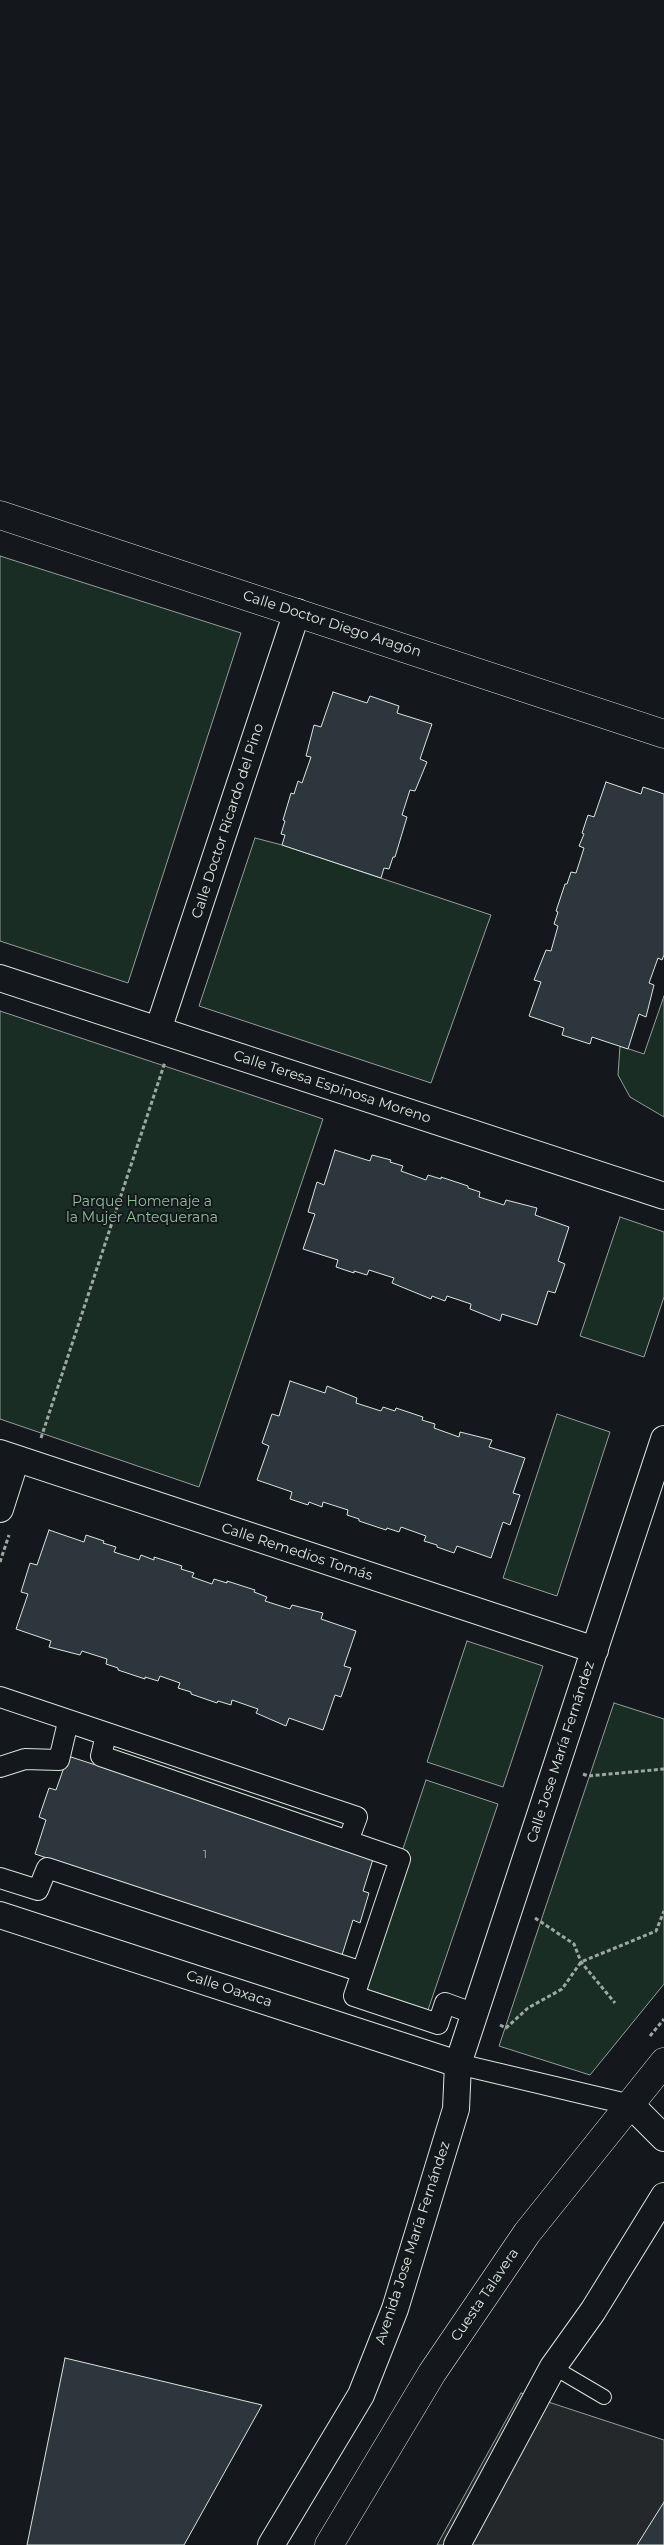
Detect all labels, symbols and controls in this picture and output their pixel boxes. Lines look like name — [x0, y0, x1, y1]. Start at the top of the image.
street label: Calle Doctor Diego Aragón — [241, 587, 423, 661]
street label: Calle Doctor Ricardo del Pino — [188, 721, 268, 921]
street label: Calle Teresa Espinosa Moreno — [231, 1047, 433, 1127]
park label: Parque Homenaje a la Mujer Antequerana — [66, 1194, 218, 1226]
street label: Calle Remedios Tomás — [219, 1520, 375, 1584]
street label: Calle Jose María Fernández — [524, 1659, 598, 1845]
house number: 1 — [203, 1848, 207, 1862]
street label: Calle Oaxaca — [184, 1967, 274, 2011]
street label: Avenida Jose María Fernández — [372, 2139, 454, 2347]
street label: Cuesta Talavera — [448, 2245, 522, 2345]

